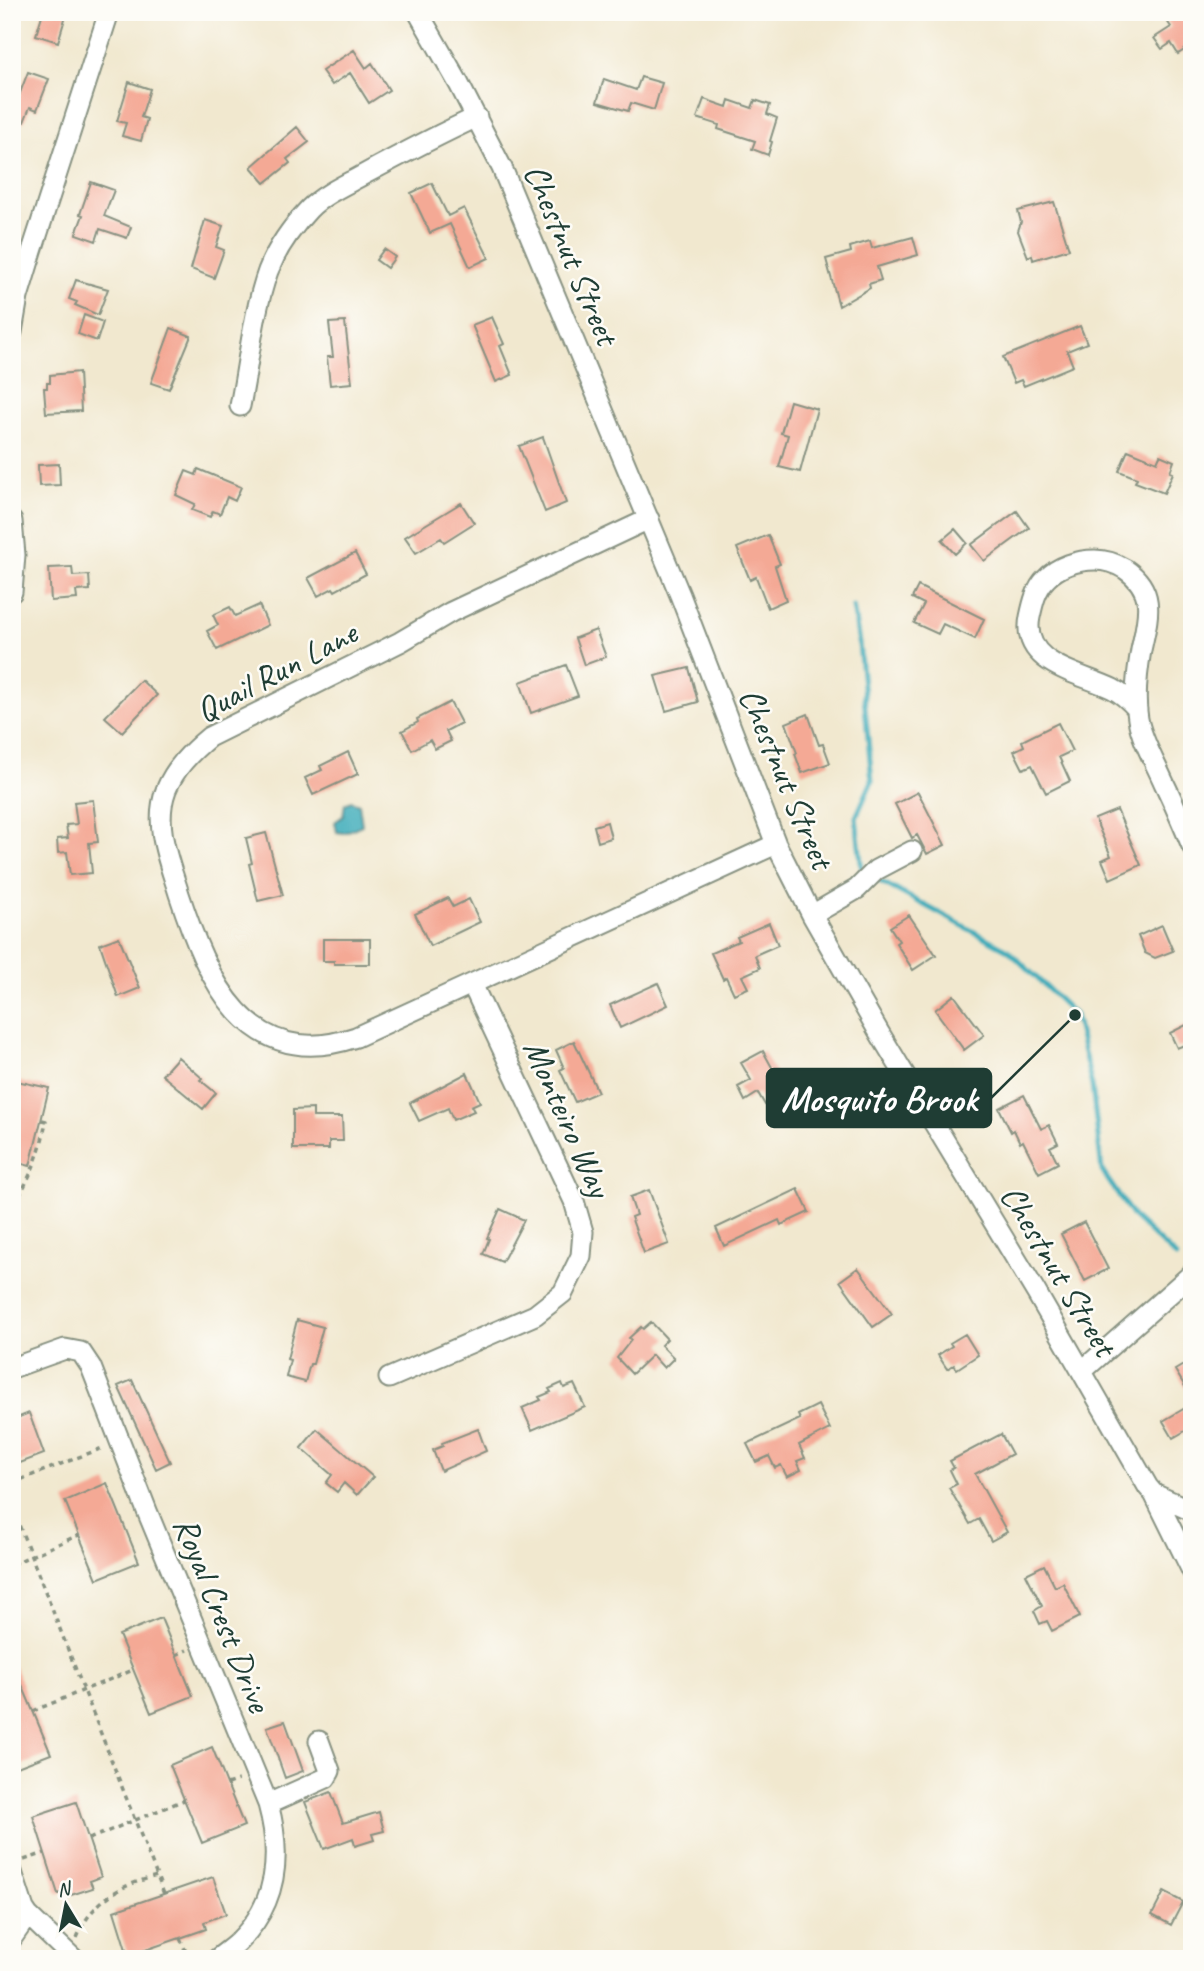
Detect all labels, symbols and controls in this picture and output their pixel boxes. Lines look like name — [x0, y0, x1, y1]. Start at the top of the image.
street label: Chestnut Street — [513, 157, 631, 354]
street label: Quail Run Lane — [188, 609, 367, 733]
street label: Chestnut Street — [728, 681, 846, 878]
street label: Monteiro Way — [513, 1033, 623, 1207]
callout: Mosquito Brook — [767, 1069, 991, 1127]
text: Mosquito Brook — [781, 1075, 980, 1122]
street label: Chestnut Street — [990, 1176, 1129, 1367]
street label: Royal Crest Drive — [163, 1510, 283, 1721]
north arrow — [32, 1870, 102, 1940]
text: N — [55, 1876, 74, 1902]

